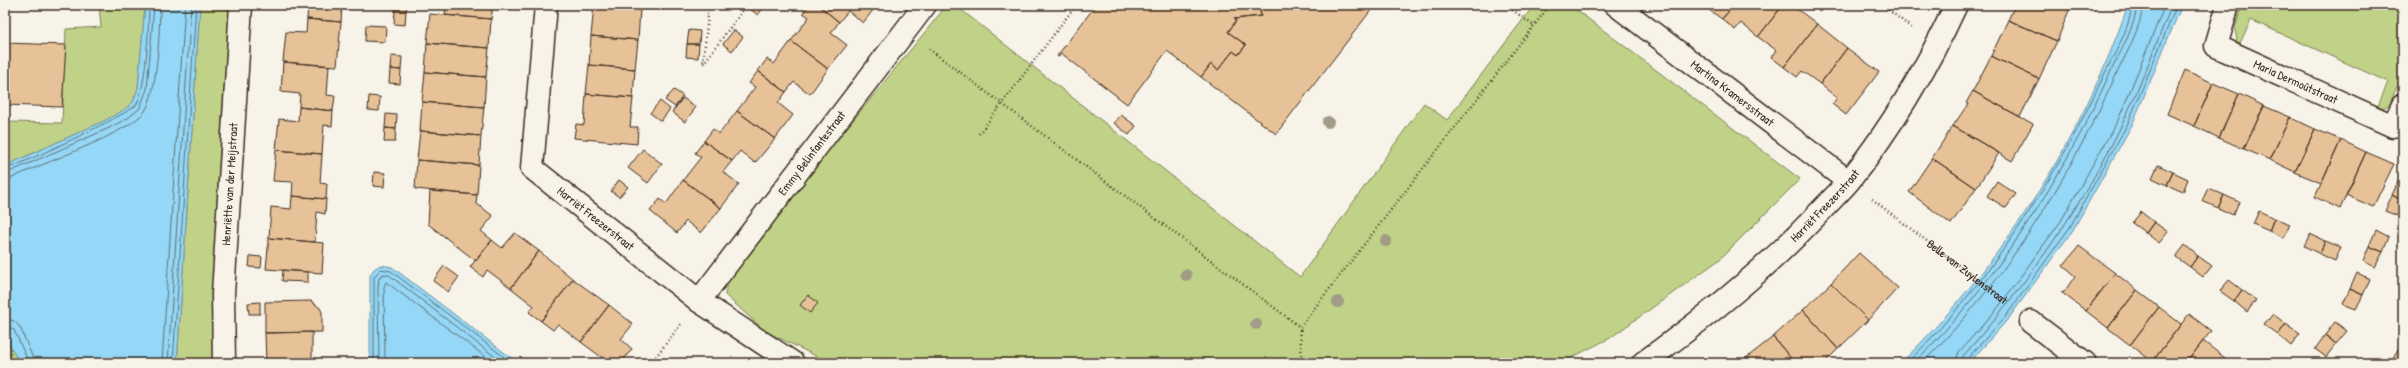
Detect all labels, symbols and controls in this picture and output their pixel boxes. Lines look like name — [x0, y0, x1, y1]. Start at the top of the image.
street label: Maria Dermoûtstraat — [2251, 55, 2341, 108]
street label: Martina Kramersstraat — [1687, 56, 1779, 131]
street label: Emmy Belinfantestraat — [774, 106, 850, 199]
street label: Henriëtte van der Meijstraat — [217, 122, 242, 246]
street label: Harriët Freezerstraat — [1786, 165, 1864, 246]
street label: Harriët Freezerstraat — [554, 182, 639, 255]
street label: Belle van Zuylenstraat — [1924, 235, 2012, 309]

